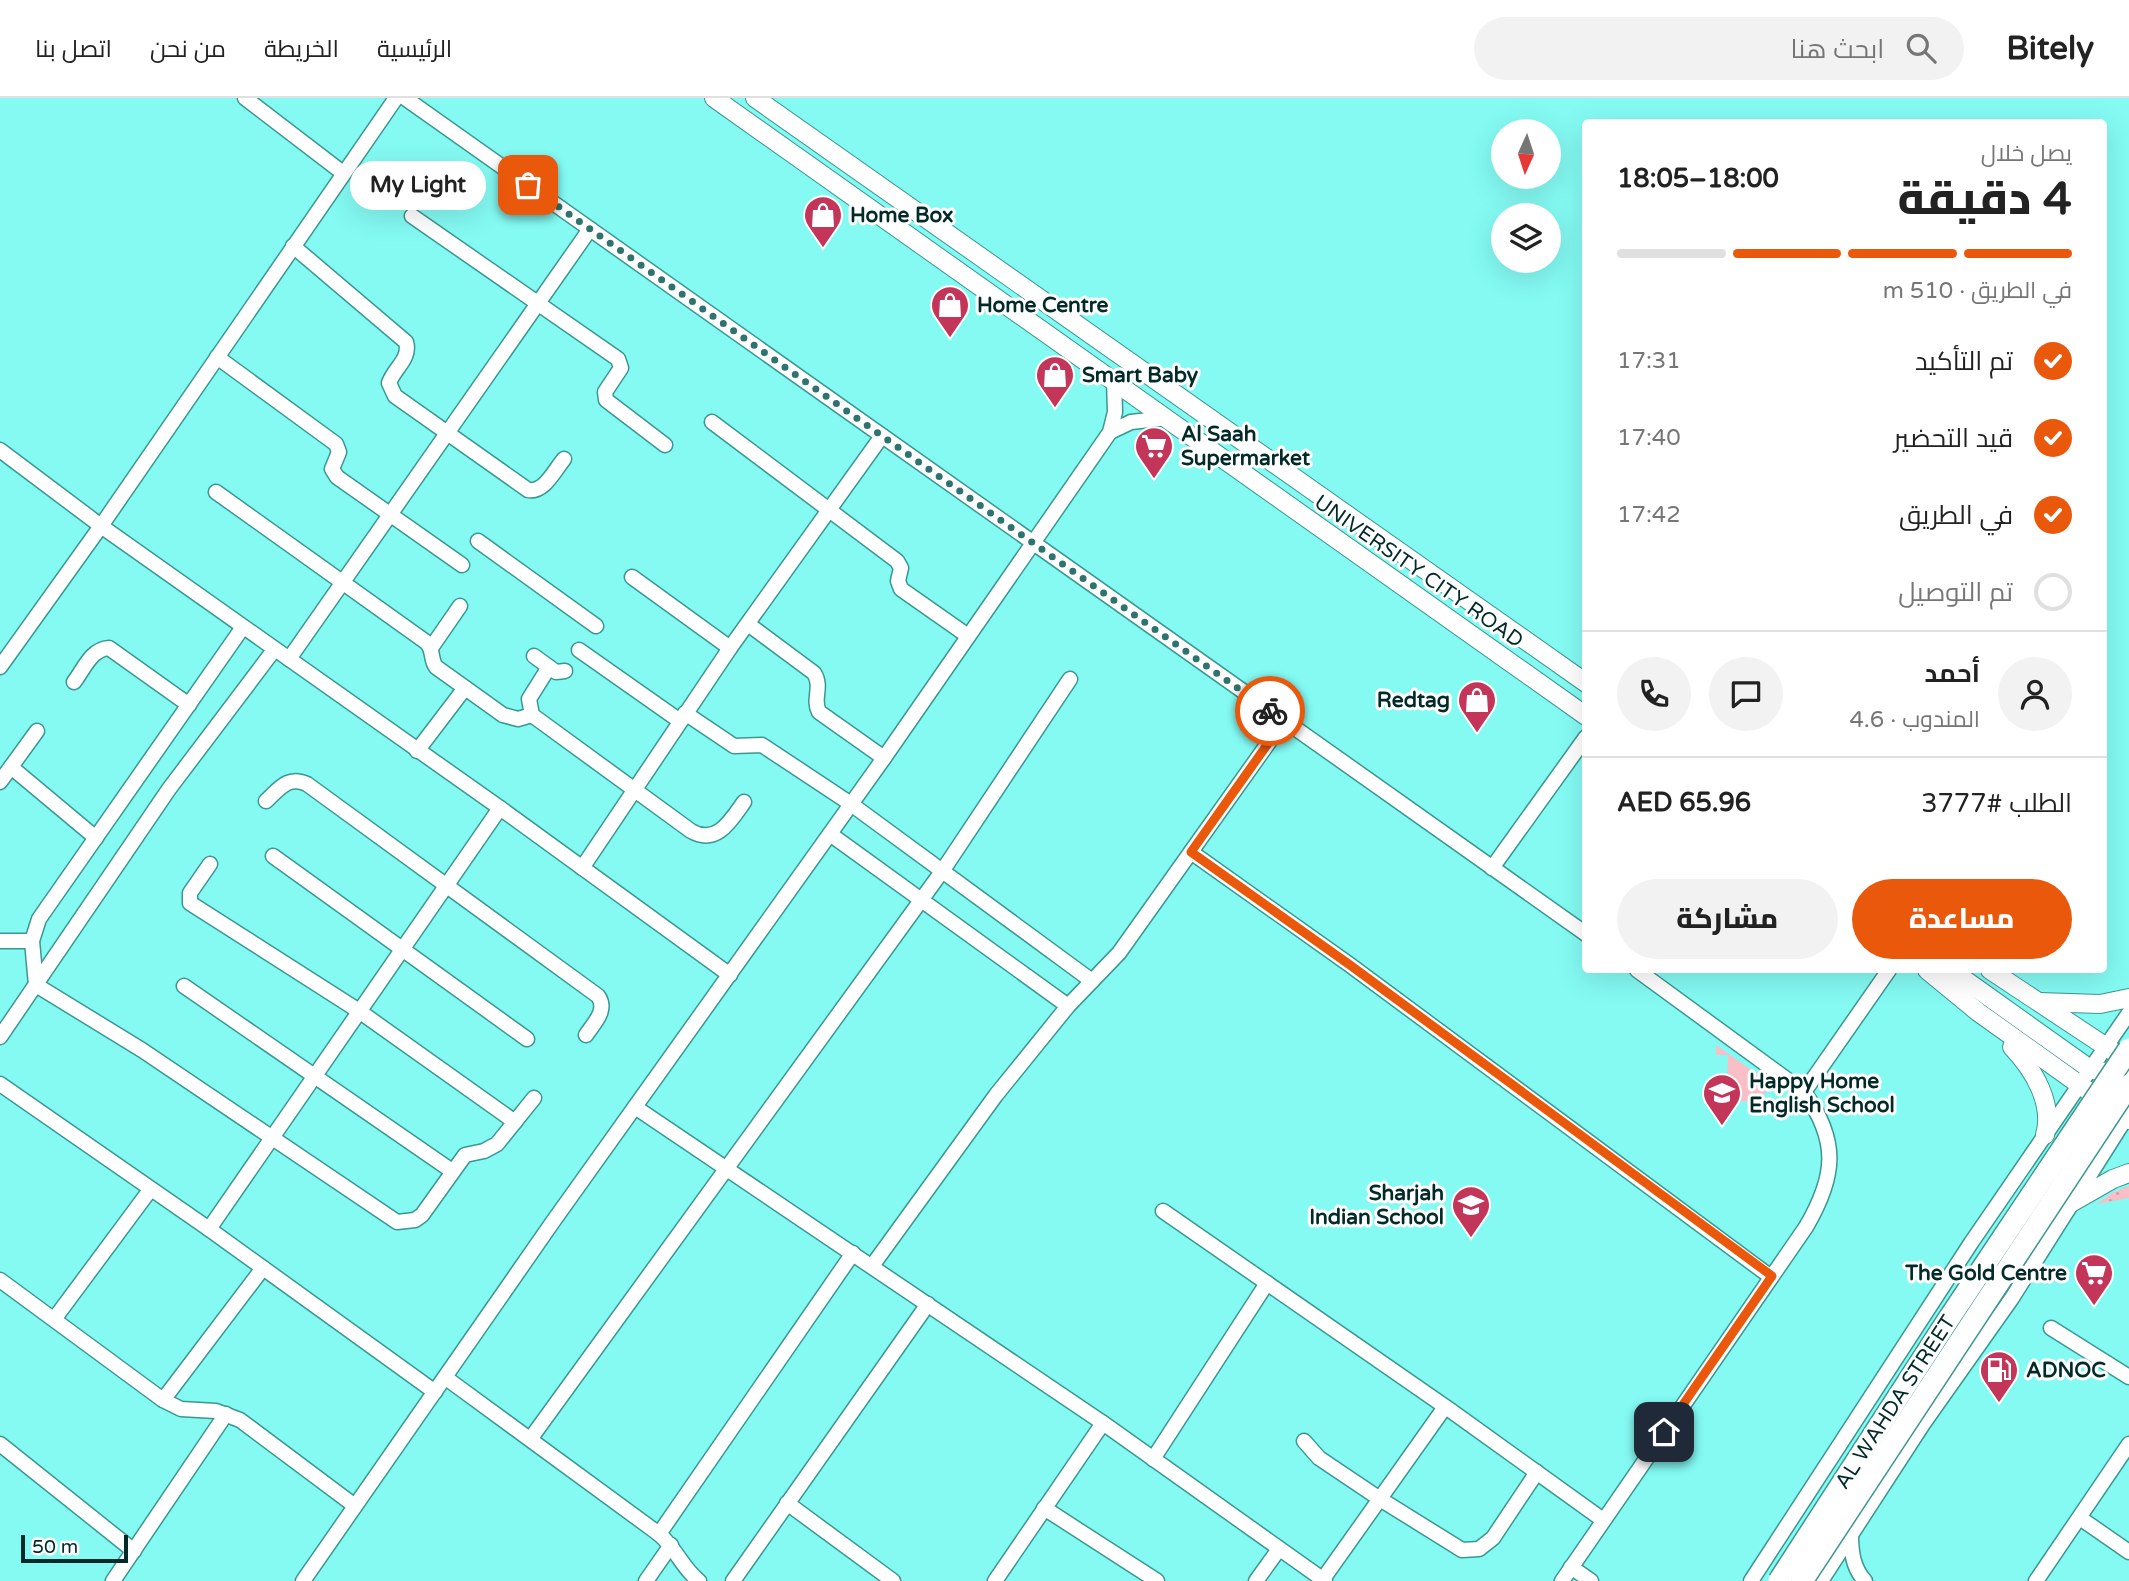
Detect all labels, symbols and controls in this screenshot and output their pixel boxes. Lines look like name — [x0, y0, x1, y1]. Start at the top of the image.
search box — [1474, 17, 1964, 80]
icon: search — [1902, 29, 1940, 67]
text: Bitely — [2006, 29, 2094, 68]
text: ابحث هنا — [1791, 34, 1884, 65]
text: اتصل بنا — [35, 35, 112, 64]
text: من نحن — [150, 35, 226, 64]
text: الخريطة — [264, 35, 339, 64]
text: الرئيسية — [377, 35, 452, 64]
north arrow — [1491, 119, 1561, 189]
map controls — [1491, 119, 1561, 273]
text: يصل خلال — [1981, 140, 2072, 168]
pin — [498, 155, 558, 215]
callout: My Light — [350, 160, 486, 210]
text: 18:00–18:05 — [1617, 163, 1779, 194]
icon: bag — [509, 166, 547, 204]
text: My Light — [370, 171, 466, 199]
text: 4 دقيقة — [1898, 172, 2072, 227]
shop icon: Home Box — [802, 194, 844, 249]
place label: Home Box — [850, 203, 953, 228]
button: layers — [1491, 203, 1561, 273]
text: في الطريق · 510 m — [1883, 277, 2072, 305]
shop icon: Home Centre — [929, 284, 971, 339]
place label: Home Centre — [977, 293, 1108, 318]
icon: check — [2034, 342, 2072, 380]
text: تم التأكيد — [1915, 346, 2013, 377]
text: 17:31 — [1617, 347, 1681, 375]
shop icon: Smart Baby — [1034, 354, 1076, 409]
place label: Smart Baby — [1082, 363, 1199, 388]
icon: check — [2034, 419, 2072, 457]
place label: Al Saah Supermarket — [1181, 422, 1310, 471]
text: قيد التحضير — [1894, 423, 2013, 454]
text: 17:40 — [1617, 424, 1681, 452]
supermarket icon: Al Saah Supermarket — [1133, 425, 1175, 480]
street label: UNIVERSITY CITY ROAD — [1309, 490, 1528, 653]
icon: check — [2034, 496, 2072, 534]
text: في الطريق — [1899, 500, 2013, 531]
text: 17:42 — [1617, 501, 1681, 529]
text: تم التوصيل — [1898, 577, 2013, 608]
button: phone — [1617, 657, 1691, 731]
button: chat — [1709, 657, 1783, 731]
button: person — [1998, 657, 2072, 731]
text: أحمد — [1924, 658, 1980, 689]
courier — [1235, 676, 1305, 746]
shop icon: Redtag — [1456, 679, 1498, 734]
place label: Redtag — [1377, 688, 1450, 713]
icon: bike — [1251, 692, 1289, 730]
text: المندوب · 4.6 — [1849, 706, 1980, 734]
text: AED 65.96 — [1617, 787, 1751, 818]
text: الطلب #3777 — [1921, 788, 2072, 819]
button: مشاركة — [1617, 879, 1838, 959]
button: مساعدة — [1852, 879, 2072, 959]
place label: Happy Home English School — [1749, 1069, 1895, 1118]
school or university icon: Happy Home English School — [1701, 1072, 1743, 1127]
place label: Sharjah Indian School — [1309, 1181, 1444, 1230]
school or university icon: Sharjah Indian School — [1450, 1184, 1492, 1239]
supermarket icon: The Gold Centre — [2073, 1252, 2115, 1307]
place label: The Gold Centre — [1904, 1261, 2067, 1286]
street label: AL WAHDA STREET — [1830, 1311, 1961, 1494]
fuel station icon: ADNOC — [1978, 1349, 2020, 1404]
place label: ADNOC — [2026, 1358, 2106, 1383]
pin — [1634, 1402, 1694, 1462]
icon: home — [1645, 1413, 1683, 1451]
scale bar — [21, 1532, 128, 1564]
text: 50 m — [32, 1536, 78, 1558]

